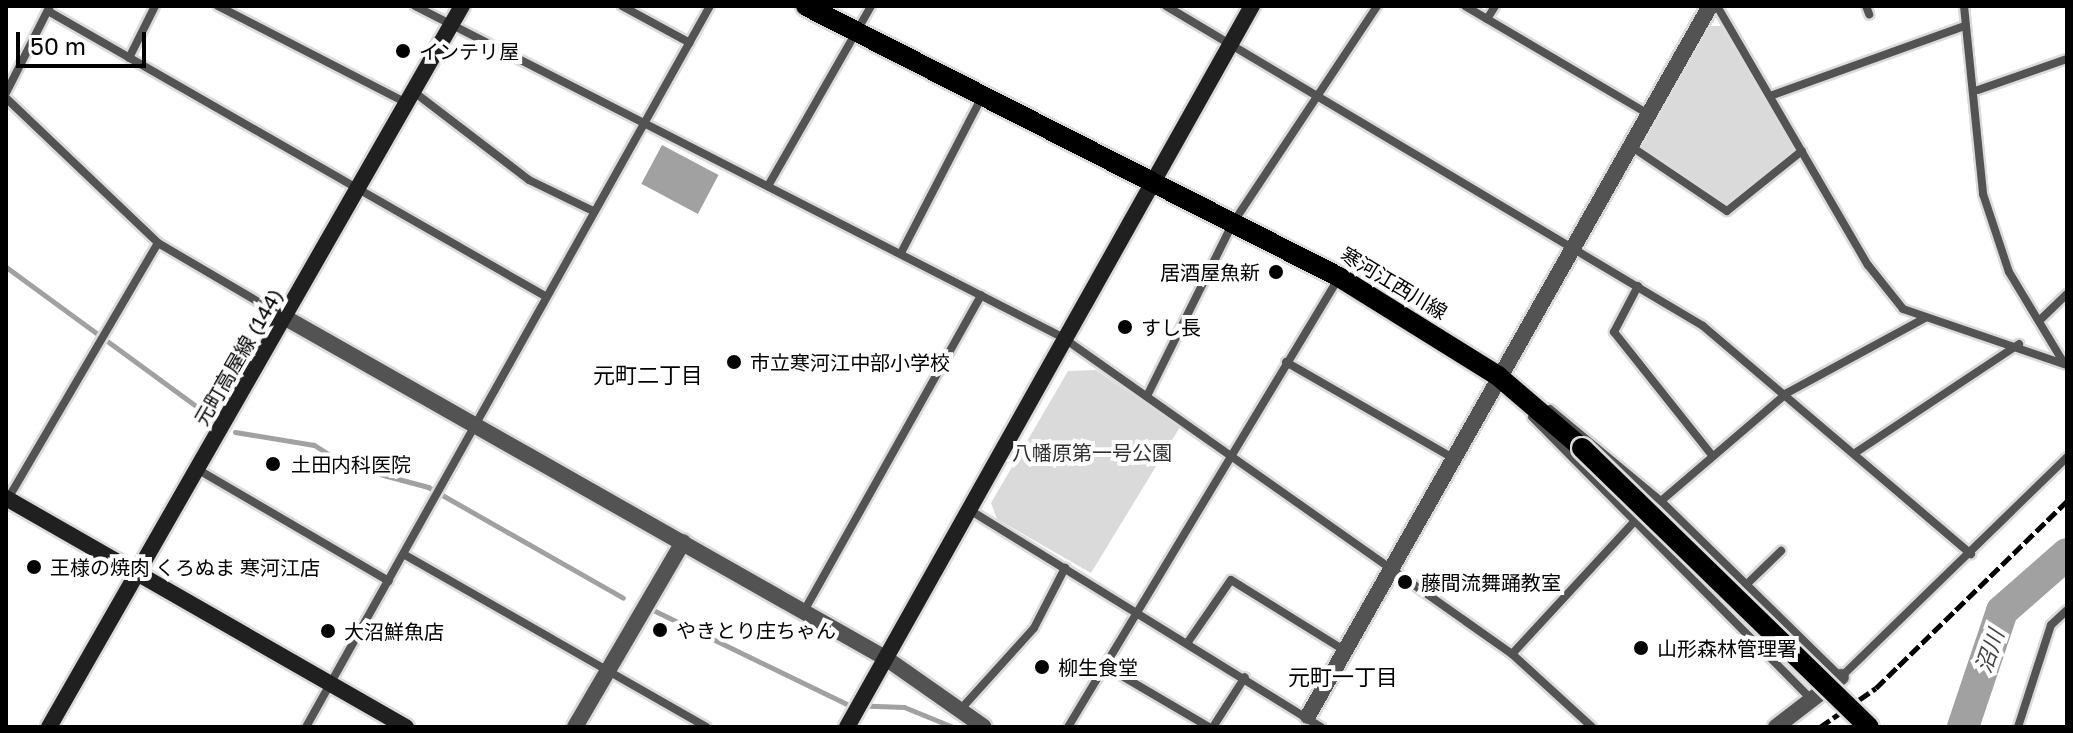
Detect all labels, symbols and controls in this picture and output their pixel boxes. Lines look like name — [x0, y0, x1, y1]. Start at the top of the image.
scale bar — [20, 16, 150, 66]
text: 50 m — [30, 31, 86, 60]
place label: インテリ屋 — [419, 39, 519, 63]
marker: インテリ屋 — [394, 42, 412, 60]
street label: 寒河江西川線 — [1336, 242, 1452, 324]
place label: 居酒屋魚新 — [1160, 260, 1260, 284]
marker: 居酒屋魚新 — [1267, 263, 1285, 281]
street label: 元町高屋線 (144) — [189, 284, 287, 430]
place label: すし長 — [1141, 315, 1201, 339]
marker: すし長 — [1116, 318, 1134, 336]
place label: 市立寒河江中部小学校 — [750, 350, 950, 374]
marker: 市立寒河江中部小学校 — [725, 353, 743, 371]
district label: 元町二丁目 — [593, 362, 703, 388]
park label: 八幡原第一号公園 — [1012, 440, 1172, 464]
place label: 土田内科医院 — [291, 452, 411, 476]
marker: 土田内科医院 — [262, 453, 284, 475]
place label: 王様の焼肉 くろぬま 寒河江店 — [50, 555, 320, 579]
marker: 王様の焼肉 くろぬま 寒河江店 — [25, 558, 43, 576]
place label: 藤間流舞踊教室 — [1421, 570, 1561, 594]
marker: 藤間流舞踊教室 — [1396, 573, 1414, 591]
place label: やきとり庄ちゃん — [676, 618, 836, 642]
place label: 大沼鮮魚店 — [344, 619, 444, 643]
marker: やきとり庄ちゃん — [651, 621, 669, 639]
marker: 大沼鮮魚店 — [319, 622, 337, 640]
water label: 沼川 — [1969, 626, 2009, 676]
place label: 山形森林管理署 — [1657, 636, 1797, 660]
marker: 山形森林管理署 — [1632, 639, 1650, 657]
place label: 柳生食堂 — [1058, 655, 1138, 679]
marker: 柳生食堂 — [1033, 658, 1051, 676]
district label: 元町一丁目 — [1288, 664, 1398, 690]

